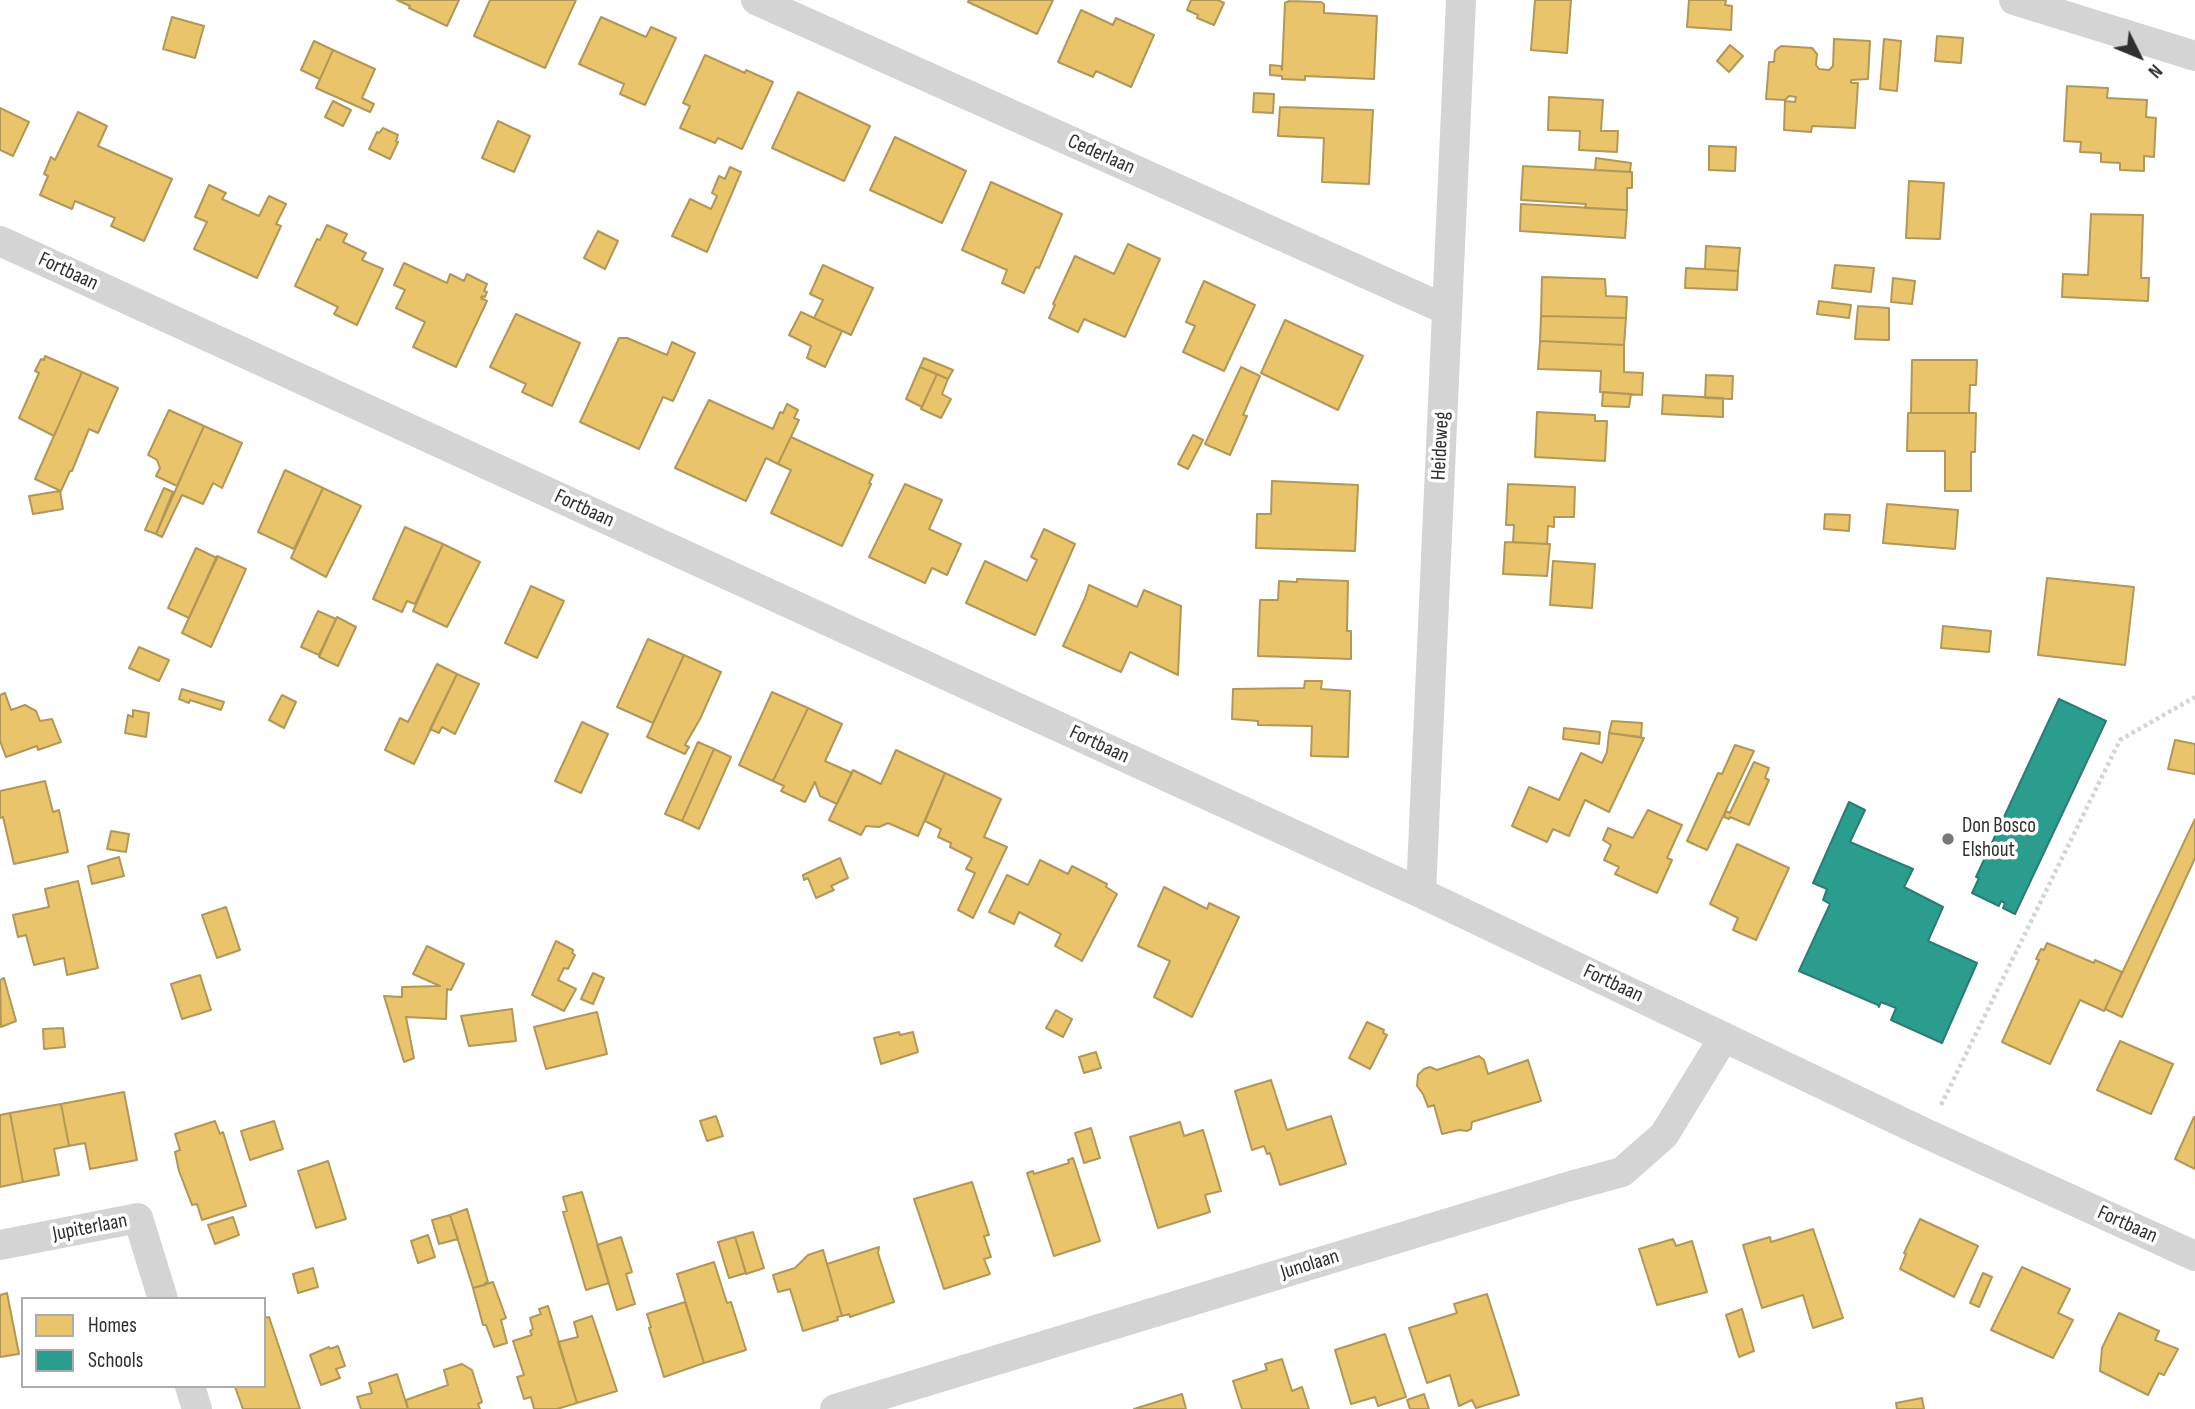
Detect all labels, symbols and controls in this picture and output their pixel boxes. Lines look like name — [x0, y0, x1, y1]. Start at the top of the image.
north arrow — [2104, 21, 2174, 91]
text: N — [2143, 59, 2167, 82]
street label: Cederlaan — [1064, 129, 1138, 181]
street label: Fortbaan — [34, 247, 102, 297]
street label: Heideweg — [1427, 411, 1455, 481]
street label: Fortbaan — [550, 484, 618, 534]
street label: Fortbaan — [1065, 720, 1133, 770]
place label: Don Bosco Elshout — [1962, 814, 2036, 864]
marker: Don Bosco Elshout — [1940, 831, 1956, 847]
street label: Fortbaan — [1579, 959, 1647, 1009]
street label: Fortbaan — [2093, 1201, 2161, 1249]
street label: Jupiterlaan — [51, 1208, 129, 1248]
street label: Junolaan — [1278, 1244, 1342, 1286]
legend — [21, 1297, 266, 1388]
text: Homes — [88, 1313, 137, 1338]
text: Schools — [88, 1348, 143, 1373]

